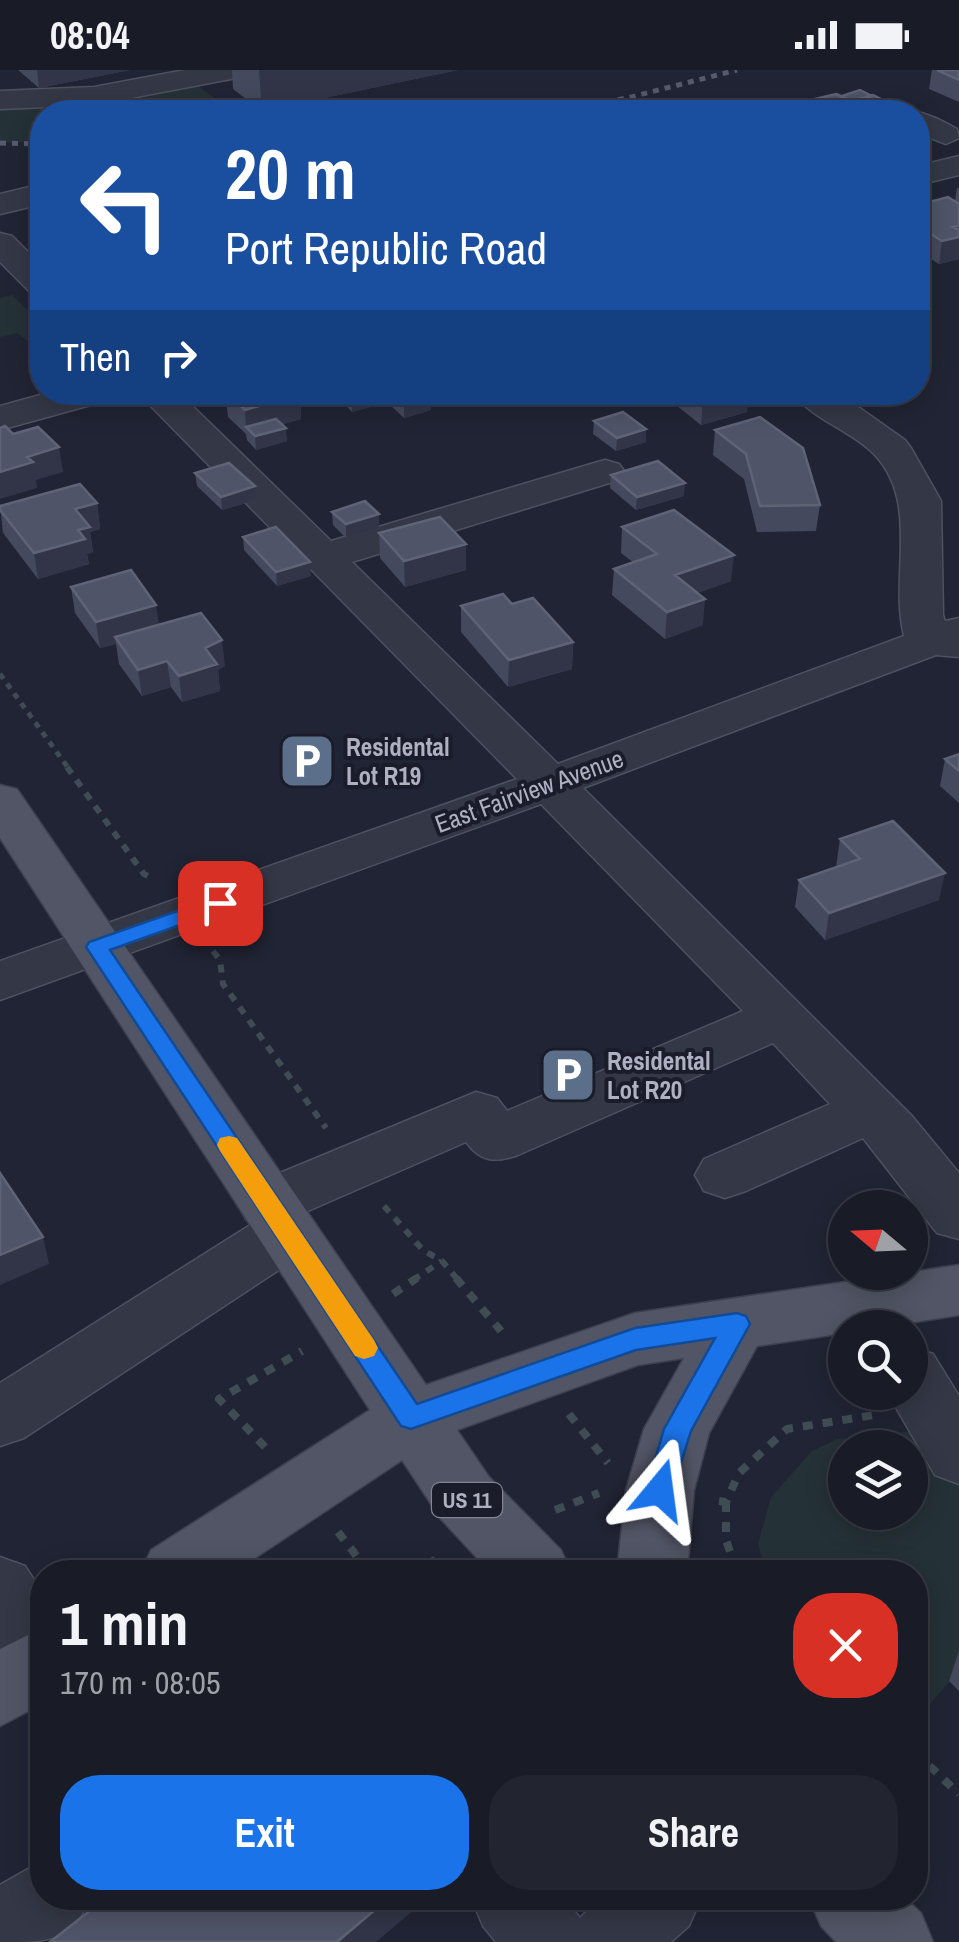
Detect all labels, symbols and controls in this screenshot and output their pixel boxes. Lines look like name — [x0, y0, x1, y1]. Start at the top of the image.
text: 08:04 — [50, 10, 130, 61]
text: 20 m — [225, 127, 356, 221]
icon: left — [60, 140, 190, 270]
text: Port Republic Road — [225, 217, 547, 278]
icon: right — [151, 330, 206, 385]
text: Then — [60, 332, 131, 383]
place label: Residental Lot R19 — [346, 730, 450, 793]
parking icon: Residental Lot R19 — [277, 731, 337, 791]
street label: East Fairview Avenue — [430, 741, 628, 841]
pin — [178, 861, 263, 946]
icon: arrive — [193, 876, 248, 931]
place label: Residental Lot R20 — [607, 1044, 711, 1107]
parking icon: Residental Lot R20 — [538, 1045, 598, 1105]
north arrow — [828, 1190, 928, 1290]
map controls — [828, 1190, 928, 1530]
button: search — [828, 1310, 928, 1410]
button: layers — [828, 1430, 928, 1530]
position arrow — [608, 1438, 712, 1542]
road number: US 11 — [432, 1483, 502, 1517]
text: 1 min — [60, 1583, 189, 1664]
button: close — [793, 1593, 898, 1698]
text: 170 m · 08:05 — [60, 1661, 220, 1704]
button: Exit — [60, 1775, 469, 1890]
button: Share — [489, 1775, 898, 1890]

